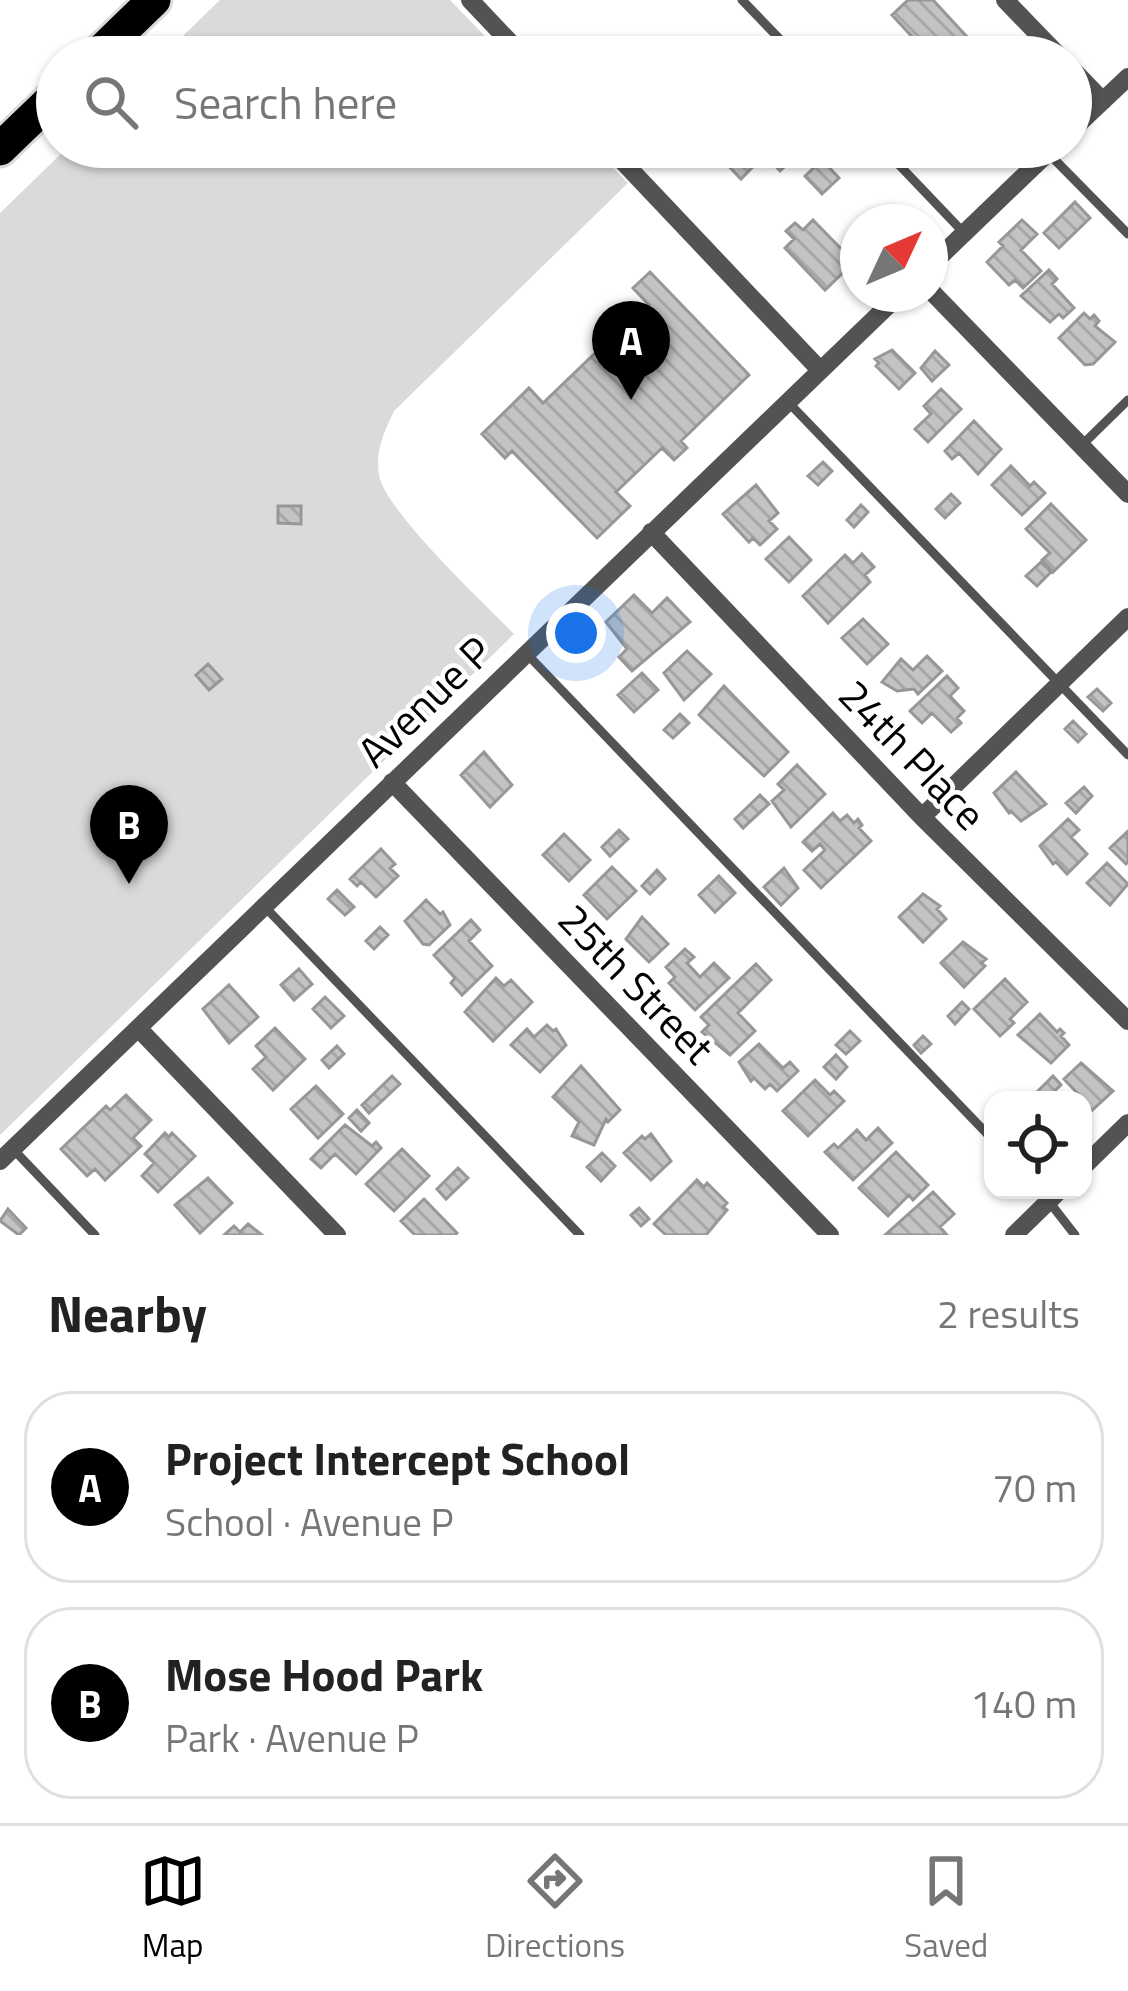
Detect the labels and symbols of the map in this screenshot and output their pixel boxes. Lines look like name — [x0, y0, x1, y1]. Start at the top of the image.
north arrow — [840, 204, 948, 312]
pin: A — [592, 301, 670, 400]
your location — [546, 603, 606, 663]
street label: Avenue P — [342, 620, 506, 782]
street label: 24th Place — [825, 664, 1001, 844]
pin: B — [90, 785, 168, 884]
street label: 25th Street — [544, 888, 730, 1078]

